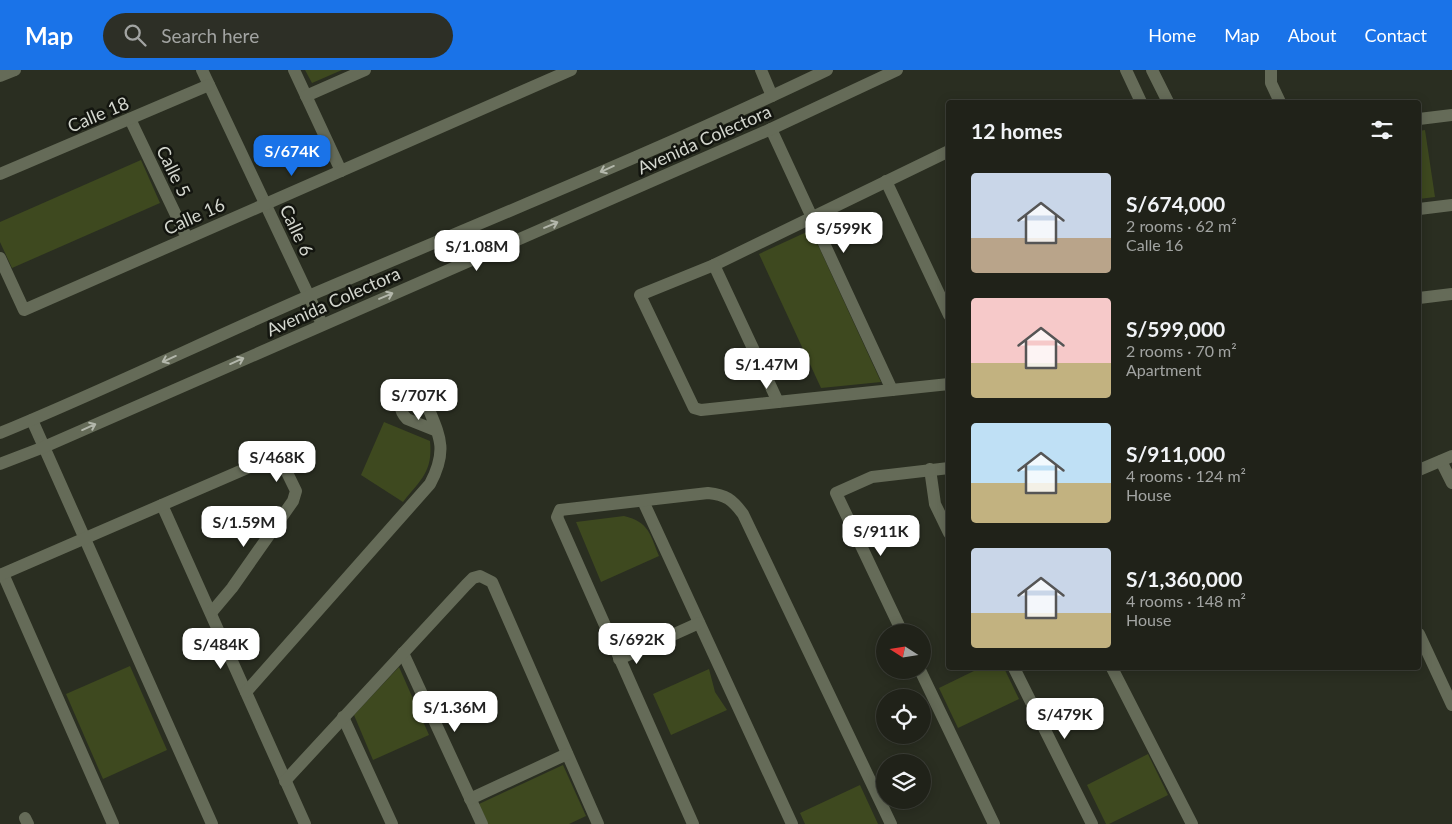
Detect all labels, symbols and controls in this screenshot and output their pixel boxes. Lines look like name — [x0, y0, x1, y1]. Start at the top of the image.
search box — [103, 13, 453, 58]
text: Map — [25, 21, 73, 50]
icon: search — [121, 21, 149, 49]
text: Search here — [161, 24, 259, 47]
text: Home — [1148, 24, 1196, 46]
text: Map — [1224, 24, 1260, 46]
text: About — [1288, 24, 1337, 46]
text: Contact — [1365, 24, 1427, 46]
street label: Calle 18 — [64, 91, 132, 137]
street label: Avenida Colectora — [634, 100, 774, 178]
icon: filters — [1368, 116, 1396, 144]
text: 12 homes — [971, 118, 1062, 143]
pin: S/674K — [251, 134, 333, 177]
text: S/674K — [264, 141, 320, 160]
street label: Calle 5 — [152, 142, 196, 200]
one-way arrow — [600, 164, 615, 174]
text: S/674,000 — [1126, 191, 1225, 216]
street label: Calle 16 — [160, 193, 228, 239]
icon: home — [1011, 193, 1071, 253]
street label: Calle 6 — [276, 201, 318, 259]
pin: S/599K — [803, 212, 885, 254]
text: 2 rooms · 62 m² — [1126, 216, 1237, 235]
text: S/599K — [816, 218, 872, 237]
one-way arrow — [543, 219, 558, 229]
pin: S/1.08M — [431, 230, 523, 272]
text: Calle 16 — [1126, 235, 1183, 254]
text: S/1.08M — [446, 236, 509, 255]
street label: Avenida Colectora — [263, 262, 403, 340]
one-way arrow — [378, 291, 393, 301]
text: S/599,000 — [1126, 316, 1225, 341]
icon: home — [1011, 318, 1071, 378]
text: 2 rooms · 70 m² — [1126, 341, 1237, 360]
pin: S/1.47M — [721, 348, 813, 390]
one-way arrow — [162, 354, 177, 364]
text: S/1.47M — [736, 354, 799, 373]
one-way arrow — [229, 356, 244, 366]
text: Apartment — [1126, 360, 1201, 379]
pin: S/707K — [378, 378, 460, 421]
text: S/707K — [391, 385, 447, 404]
one-way arrow — [81, 422, 96, 431]
pin: S/468K — [236, 440, 318, 483]
text: S/911,000 — [1126, 441, 1225, 466]
icon: home — [1011, 443, 1071, 503]
text: S/468K — [249, 447, 305, 466]
text: 4 rooms · 124 m² — [1126, 466, 1246, 485]
text: House — [1126, 485, 1171, 504]
pin: S/1.59M — [198, 506, 290, 548]
text: S/1.59M — [213, 512, 276, 531]
pin: S/911K — [840, 514, 922, 557]
text: S/911K — [853, 521, 909, 540]
text: S/1,360,000 — [1126, 566, 1242, 591]
icon: home — [1011, 568, 1071, 628]
text: 4 rooms · 148 m² — [1126, 591, 1246, 610]
text: House — [1126, 610, 1171, 629]
pin: S/692K — [596, 622, 678, 665]
north arrow — [876, 624, 931, 679]
map controls — [876, 624, 931, 809]
pin: S/484K — [180, 628, 262, 670]
text: S/692K — [609, 629, 665, 648]
text: S/484K — [193, 634, 249, 653]
button: locate — [876, 689, 931, 744]
pin: S/1.36M — [409, 690, 501, 733]
text: S/1.36M — [424, 697, 487, 716]
pin: S/479K — [1024, 698, 1106, 740]
text: S/479K — [1037, 704, 1093, 723]
button: layers — [876, 754, 931, 809]

